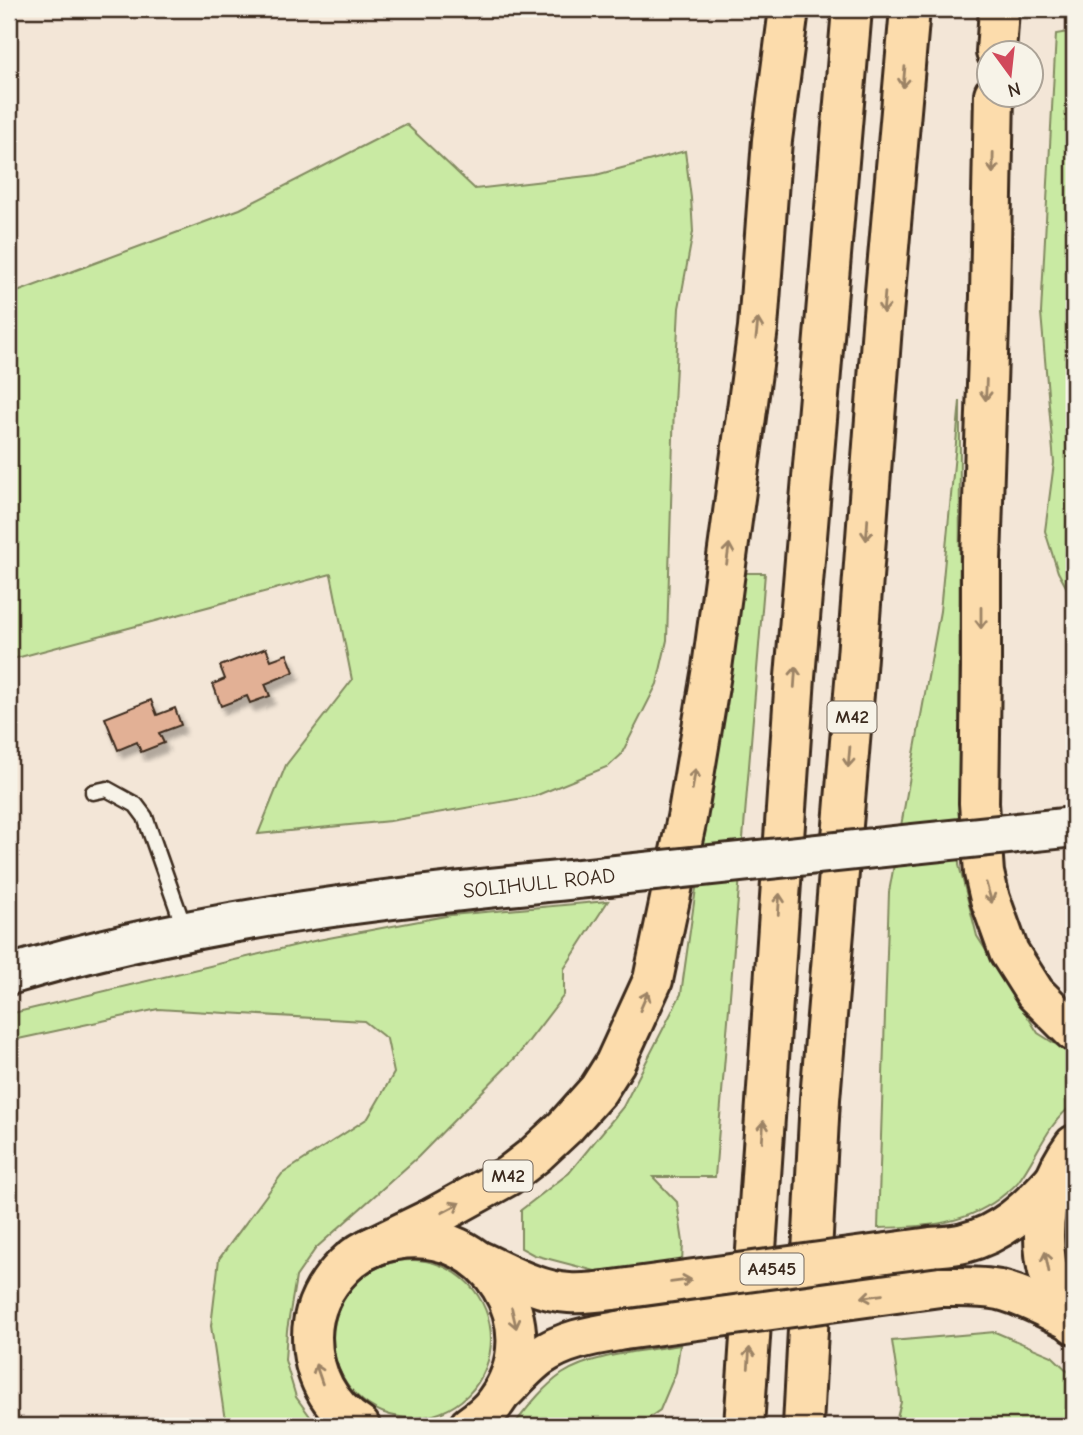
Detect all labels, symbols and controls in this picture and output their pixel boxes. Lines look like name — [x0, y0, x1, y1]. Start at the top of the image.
north arrow — [974, 38, 1044, 108]
one-way arrow — [897, 65, 910, 88]
text: N — [1005, 77, 1023, 102]
one-way arrow — [986, 151, 1000, 174]
one-way arrow — [877, 292, 890, 314]
one-way arrow — [751, 318, 764, 341]
one-way arrow — [979, 378, 992, 401]
one-way arrow — [860, 518, 873, 541]
one-way arrow — [721, 544, 734, 566]
one-way arrow — [974, 606, 988, 629]
one-way arrow — [789, 666, 802, 689]
road number: M42 — [828, 702, 876, 732]
one-way arrow — [842, 745, 855, 768]
one-way arrow — [688, 768, 701, 791]
street label: SOLIHULL ROAD — [462, 863, 616, 903]
one-way arrow — [983, 881, 996, 904]
one-way arrow — [773, 893, 786, 916]
one-way arrow — [638, 991, 651, 1012]
one-way arrow — [757, 1120, 770, 1143]
road number: M42 — [484, 1160, 532, 1192]
one-way arrow — [441, 1201, 461, 1215]
one-way arrow — [1040, 1251, 1053, 1274]
road number: A4545 — [740, 1254, 804, 1284]
one-way arrow — [669, 1274, 692, 1287]
one-way arrow — [861, 1290, 884, 1303]
one-way arrow — [507, 1306, 521, 1329]
one-way arrow — [743, 1347, 756, 1370]
one-way arrow — [312, 1364, 324, 1386]

